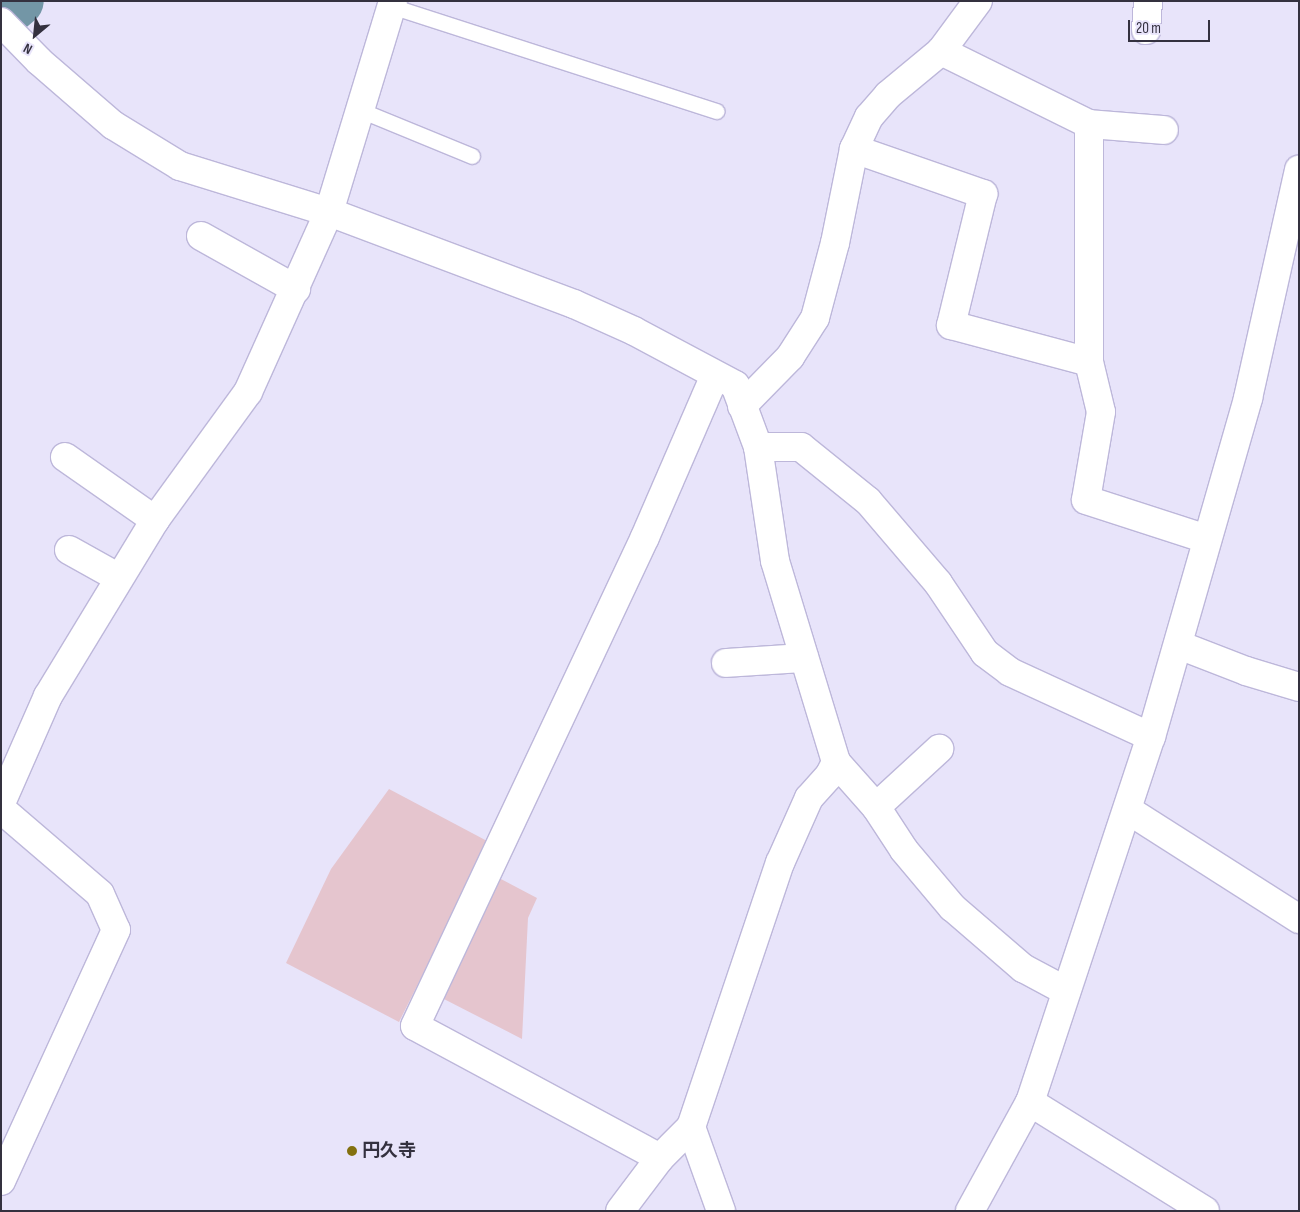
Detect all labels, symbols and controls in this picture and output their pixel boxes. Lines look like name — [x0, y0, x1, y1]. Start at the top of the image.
north arrow — [10, 10, 60, 60]
scale bar — [1130, 10, 1212, 42]
text: 20 m — [1136, 19, 1161, 38]
text: N — [20, 39, 35, 58]
place label: 円久寺 — [362, 1140, 416, 1162]
marker: 円久寺 — [346, 1145, 358, 1157]

